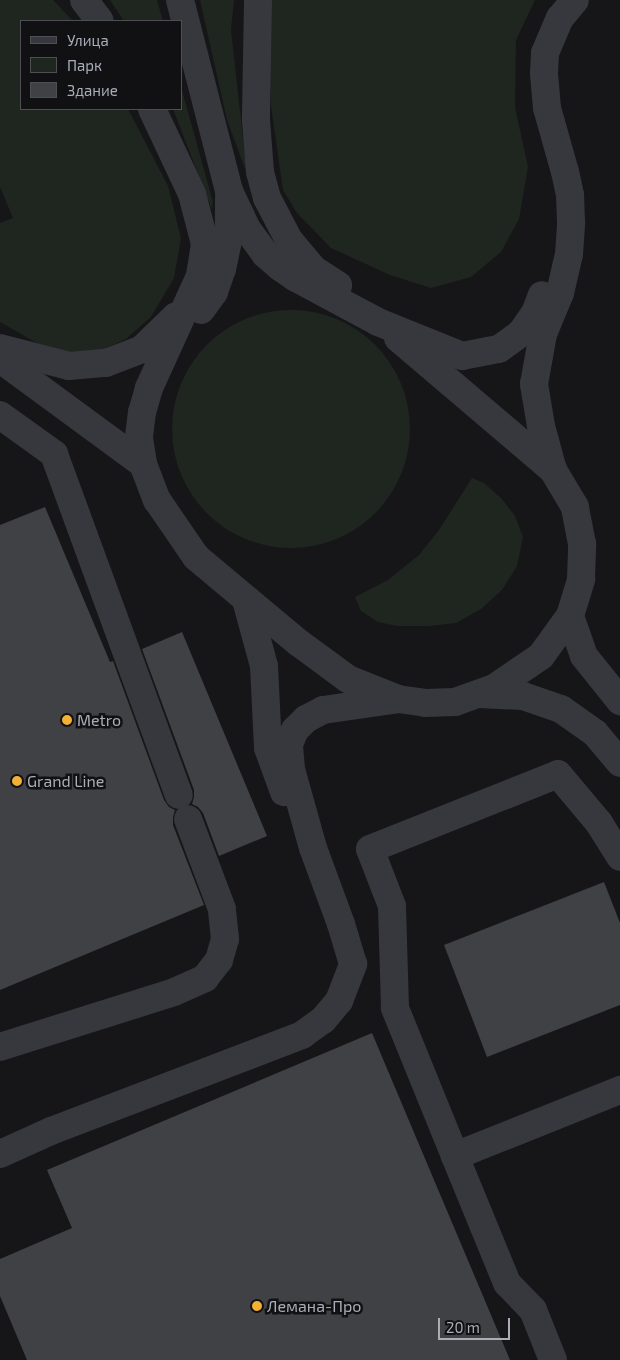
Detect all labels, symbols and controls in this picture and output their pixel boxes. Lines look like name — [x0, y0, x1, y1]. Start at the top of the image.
legend — [20, 20, 182, 110]
text: Улица — [67, 31, 109, 49]
text: Парк — [67, 56, 102, 74]
text: Здание — [67, 81, 118, 99]
place label: Metro — [77, 710, 121, 730]
marker: Metro — [61, 714, 73, 726]
place label: Grand Line — [27, 771, 104, 791]
marker: Grand Line — [11, 775, 23, 787]
place label: Лемана-Про — [267, 1296, 361, 1316]
marker: Лемана-Про — [251, 1300, 263, 1312]
scale bar — [440, 1308, 512, 1340]
text: 20 m — [446, 1318, 480, 1336]

